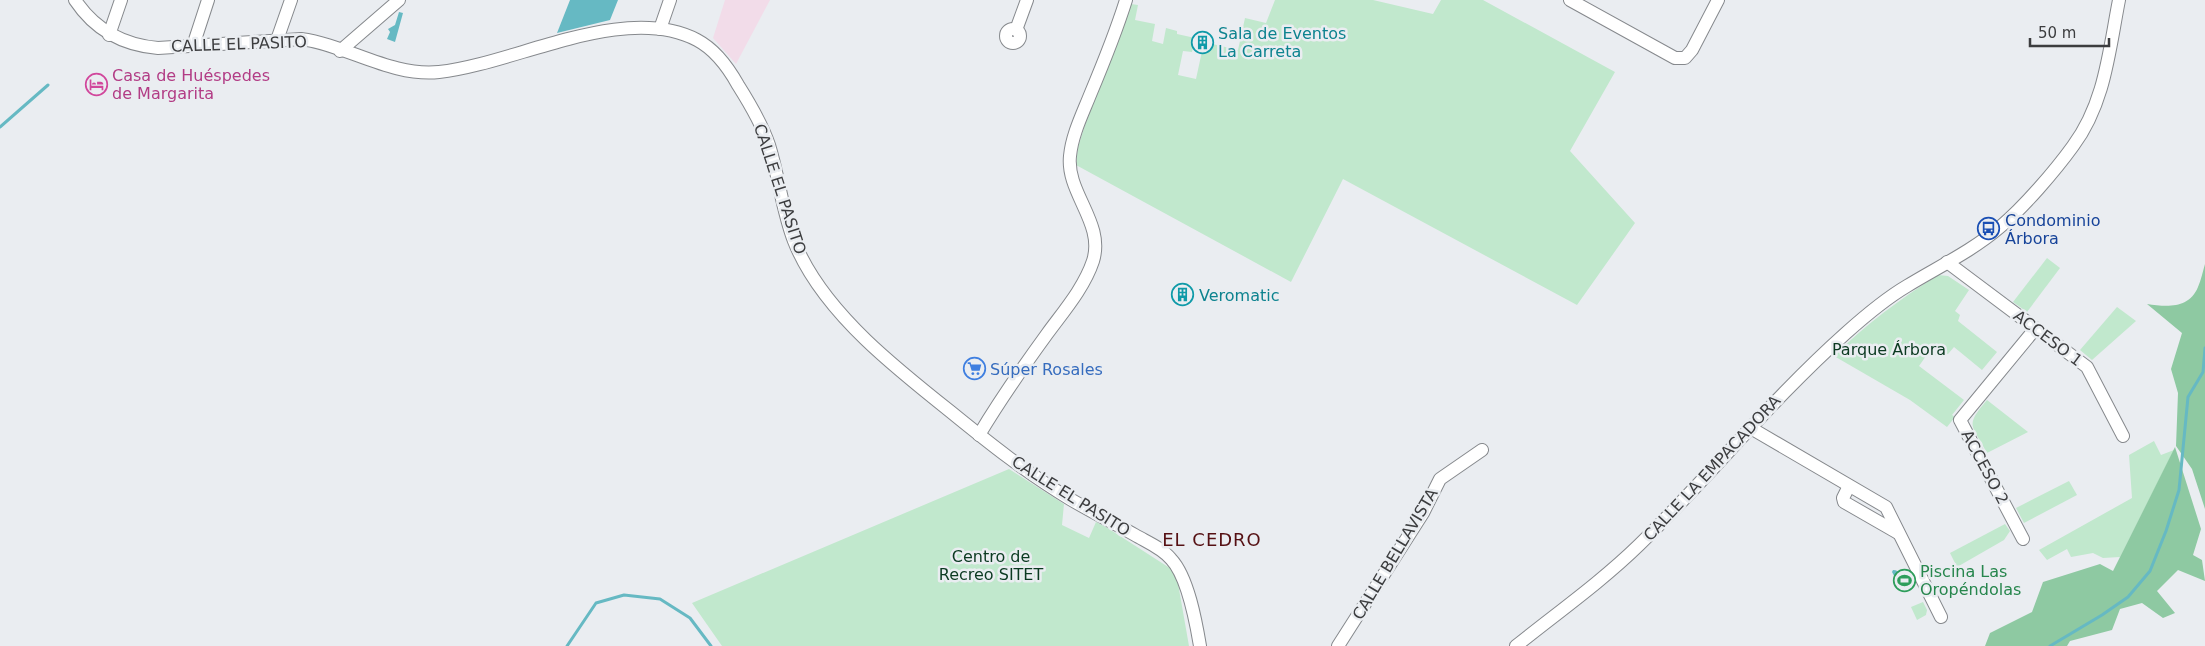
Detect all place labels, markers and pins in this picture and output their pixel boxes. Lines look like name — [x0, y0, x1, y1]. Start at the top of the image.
place label: Sala de Eventos La Carreta — [1218, 24, 1346, 61]
building icon: Sala de Eventos La Carreta — [1190, 30, 1214, 54]
place label: Casa de Huéspedes de Margarita — [112, 66, 270, 103]
hotel icon: Casa de Huéspedes de Margarita — [84, 72, 108, 96]
place label: Condominio Árbora — [2005, 211, 2100, 248]
bus stop icon: Condominio Árbora — [1977, 217, 2001, 241]
building icon: Veromatic — [1171, 283, 1195, 307]
place label: Veromatic — [1199, 286, 1279, 305]
supermarket icon: Súper Rosales — [962, 357, 986, 381]
place label: Súper Rosales — [990, 360, 1103, 379]
place label: Piscina Las Oropéndolas — [1920, 562, 2021, 599]
sports icon: Piscina Las Oropéndolas — [1892, 568, 1916, 592]

